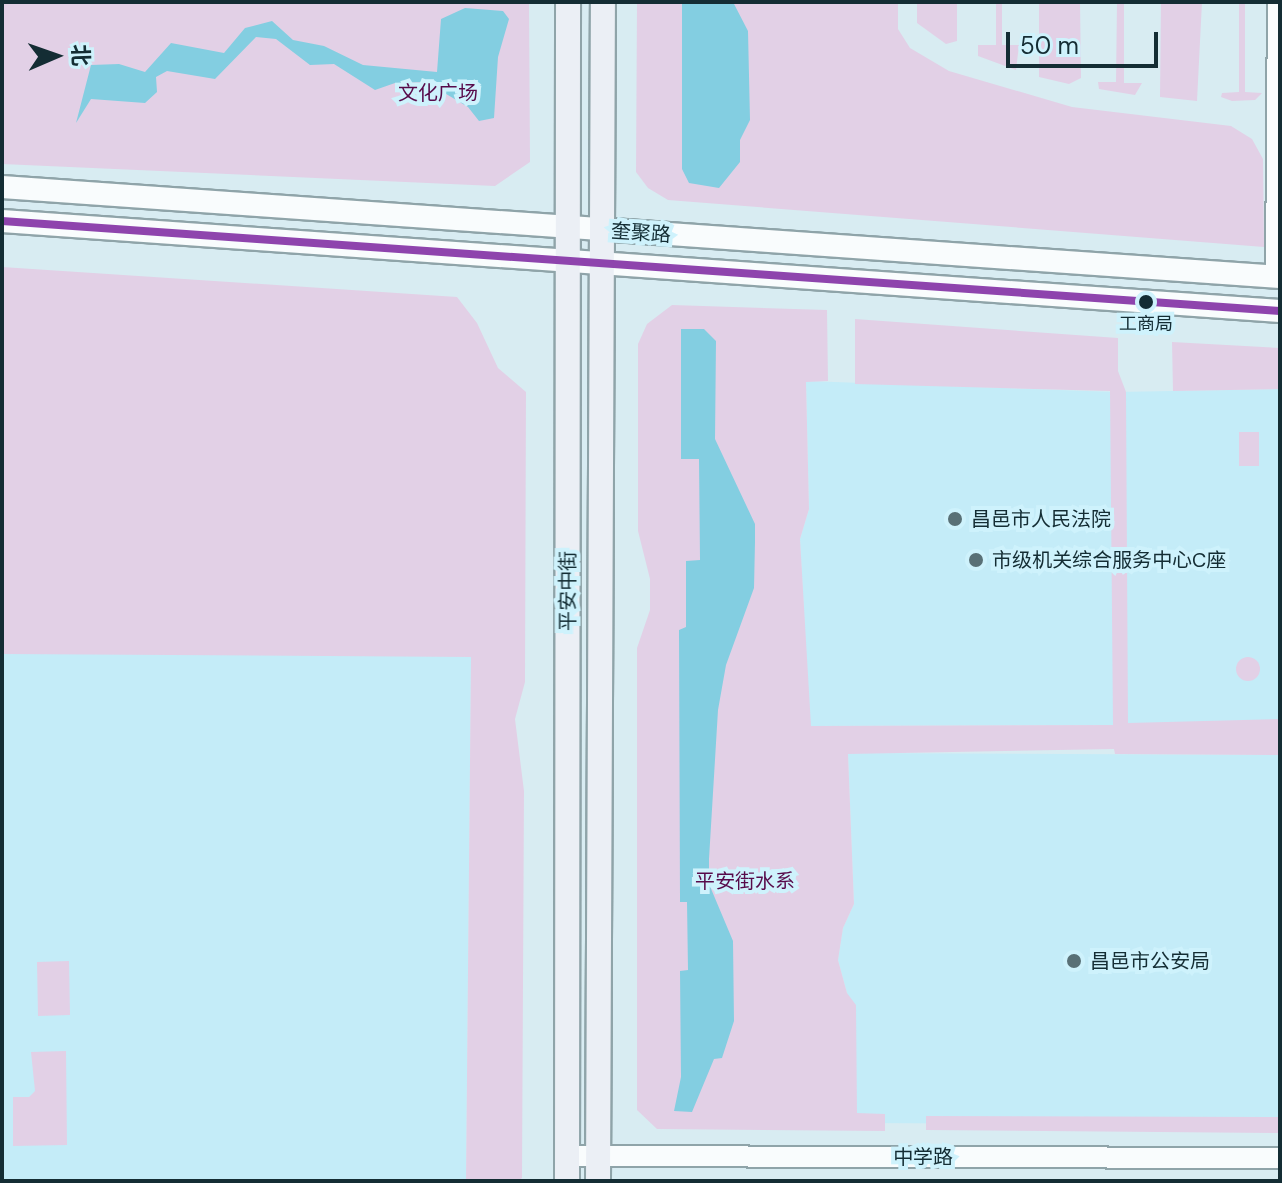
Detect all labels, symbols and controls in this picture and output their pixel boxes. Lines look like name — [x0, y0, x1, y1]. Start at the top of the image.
north arrow — [16, 16, 96, 96]
scale bar — [1010, 16, 1162, 66]
text: 50 m — [1020, 30, 1079, 61]
text: 北 — [66, 44, 95, 67]
park label: 文化广场 — [398, 81, 478, 105]
street label: 奎聚路 — [610, 219, 672, 247]
marker: 工商局 — [1138, 294, 1154, 310]
place label: 工商局 — [1119, 313, 1173, 335]
place label: 昌邑市人民法院 — [971, 507, 1111, 531]
marker: 昌邑市人民法院 — [946, 510, 964, 528]
place label: 市级机关综合服务中心C座 — [992, 548, 1226, 572]
street label: 平安中街 — [556, 551, 580, 631]
marker: 市级机关综合服务中心C座 — [967, 551, 985, 569]
park label: 平安街水系 — [695, 869, 795, 893]
place label: 昌邑市公安局 — [1090, 949, 1210, 973]
marker: 昌邑市公安局 — [1065, 952, 1083, 970]
street label: 中学路 — [893, 1145, 953, 1169]

